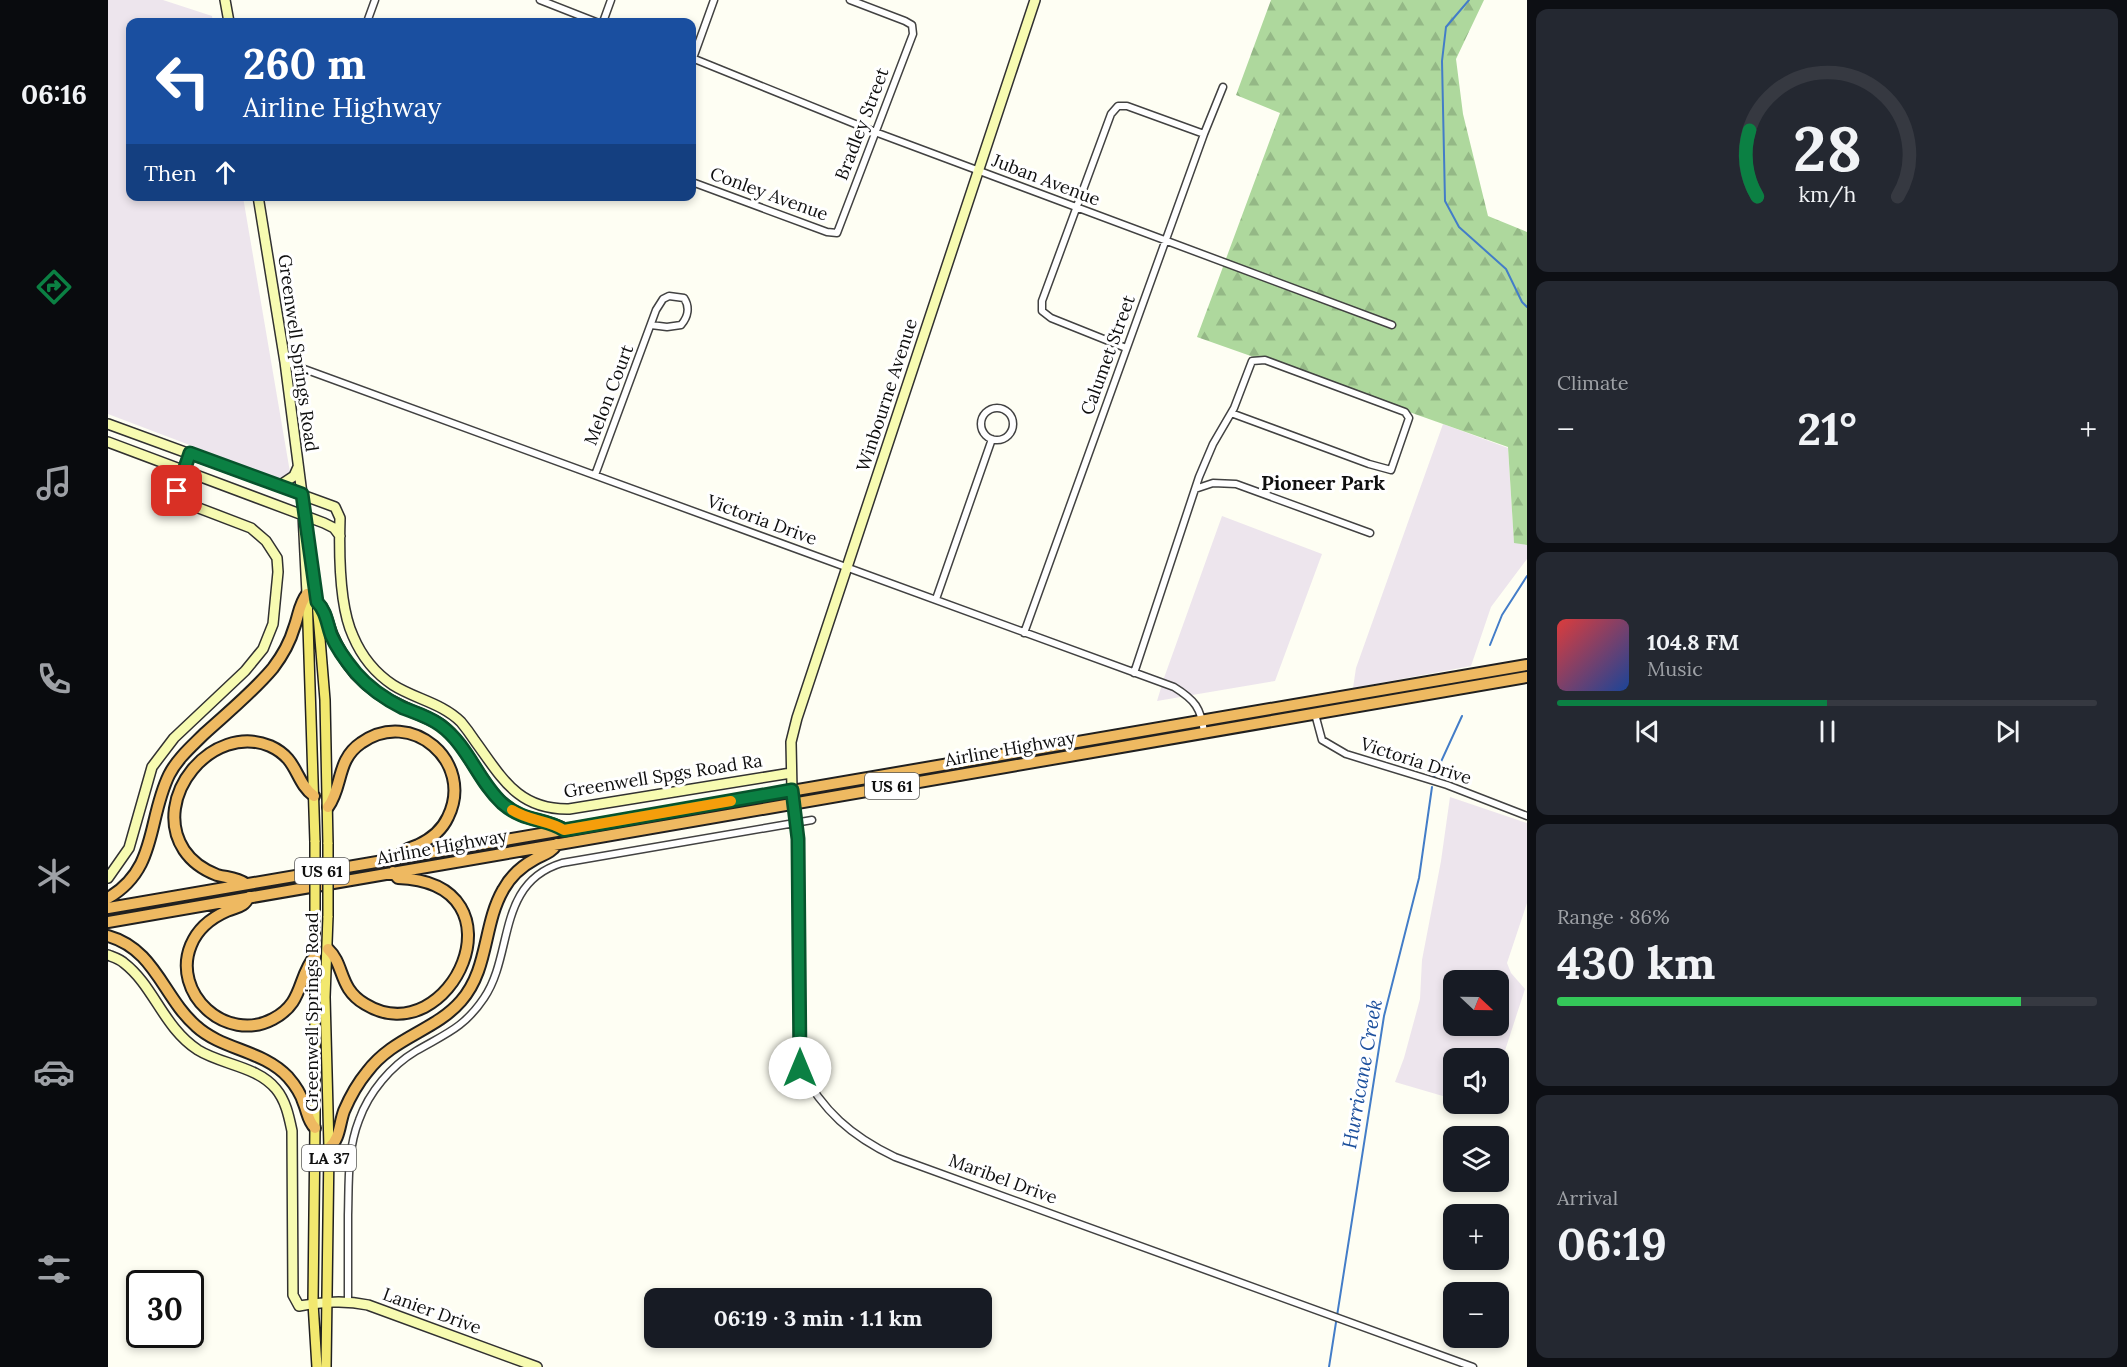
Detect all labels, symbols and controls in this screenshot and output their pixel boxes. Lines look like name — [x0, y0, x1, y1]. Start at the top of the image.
text: 260 m — [243, 37, 366, 91]
icon: left — [144, 42, 222, 120]
street label: Bradley Street — [830, 64, 894, 183]
text: 06:16 — [21, 77, 87, 111]
text: Airline Highway — [243, 90, 441, 124]
text: 28 — [1793, 108, 1861, 188]
street label: Juban Avenue — [988, 148, 1104, 211]
icon: ahead — [209, 156, 242, 189]
text: Then — [144, 159, 197, 187]
street label: Conley Avenue — [707, 162, 832, 226]
text: km/h — [1798, 181, 1856, 209]
street label: Greenwell Springs Road — [273, 253, 324, 453]
icon: directions — [33, 266, 75, 308]
street label: Calumet Street — [1075, 292, 1140, 418]
street label: Winbourne Avenue — [851, 315, 922, 474]
street label: Melon Court — [579, 341, 638, 448]
text: Climate — [1557, 370, 1629, 395]
text: 21° — [1797, 400, 1857, 457]
text: − — [1557, 408, 1575, 450]
text: + — [2079, 408, 2097, 450]
icon: music — [33, 462, 75, 504]
pin — [151, 465, 202, 516]
district label: Pioneer Park — [1261, 470, 1385, 495]
icon: arrive — [160, 474, 193, 507]
street label: Victoria Drive — [703, 489, 821, 550]
text: 104.8 FM — [1647, 628, 1739, 656]
text: Music — [1647, 656, 1703, 681]
icon: phone — [33, 658, 75, 700]
icon: previous — [1631, 715, 1664, 748]
icon: pause — [1811, 715, 1844, 748]
icon: next — [1991, 715, 2024, 748]
street label: Airline Highway — [942, 726, 1078, 771]
street label: Victoria Drive — [1357, 731, 1475, 789]
street label: Greenwell Spgs Road Ra — [562, 748, 764, 803]
road number: US 61 — [865, 773, 919, 799]
street label: Airline Highway — [374, 824, 510, 869]
icon: climate — [33, 855, 75, 897]
road number: US 61 — [295, 858, 349, 884]
text: Range · 86% — [1557, 904, 1670, 929]
street label: Greenwell Springs Road — [300, 912, 323, 1112]
text: 430 km — [1557, 934, 1715, 991]
north arrow — [1443, 970, 1509, 1036]
map controls — [1443, 970, 1509, 1348]
water label: Hurricane Creek — [1336, 997, 1387, 1151]
position arrow — [768, 1036, 832, 1100]
button: sound — [1443, 1048, 1509, 1114]
icon: car — [33, 1051, 75, 1093]
button: layers — [1443, 1126, 1509, 1192]
road number: LA 37 — [302, 1145, 356, 1171]
street label: Maribel Drive — [946, 1148, 1061, 1209]
text: Arrival — [1557, 1185, 1618, 1210]
button: + — [1443, 1204, 1509, 1270]
text: 06:19 — [1557, 1215, 1667, 1272]
icon: filters — [33, 1248, 75, 1290]
speed limit sign: 30 — [126, 1270, 204, 1348]
street label: Lanier Drive — [380, 1282, 485, 1339]
button: − — [1443, 1282, 1509, 1348]
text: 06:19 · 3 min · 1.1 km — [714, 1304, 922, 1332]

